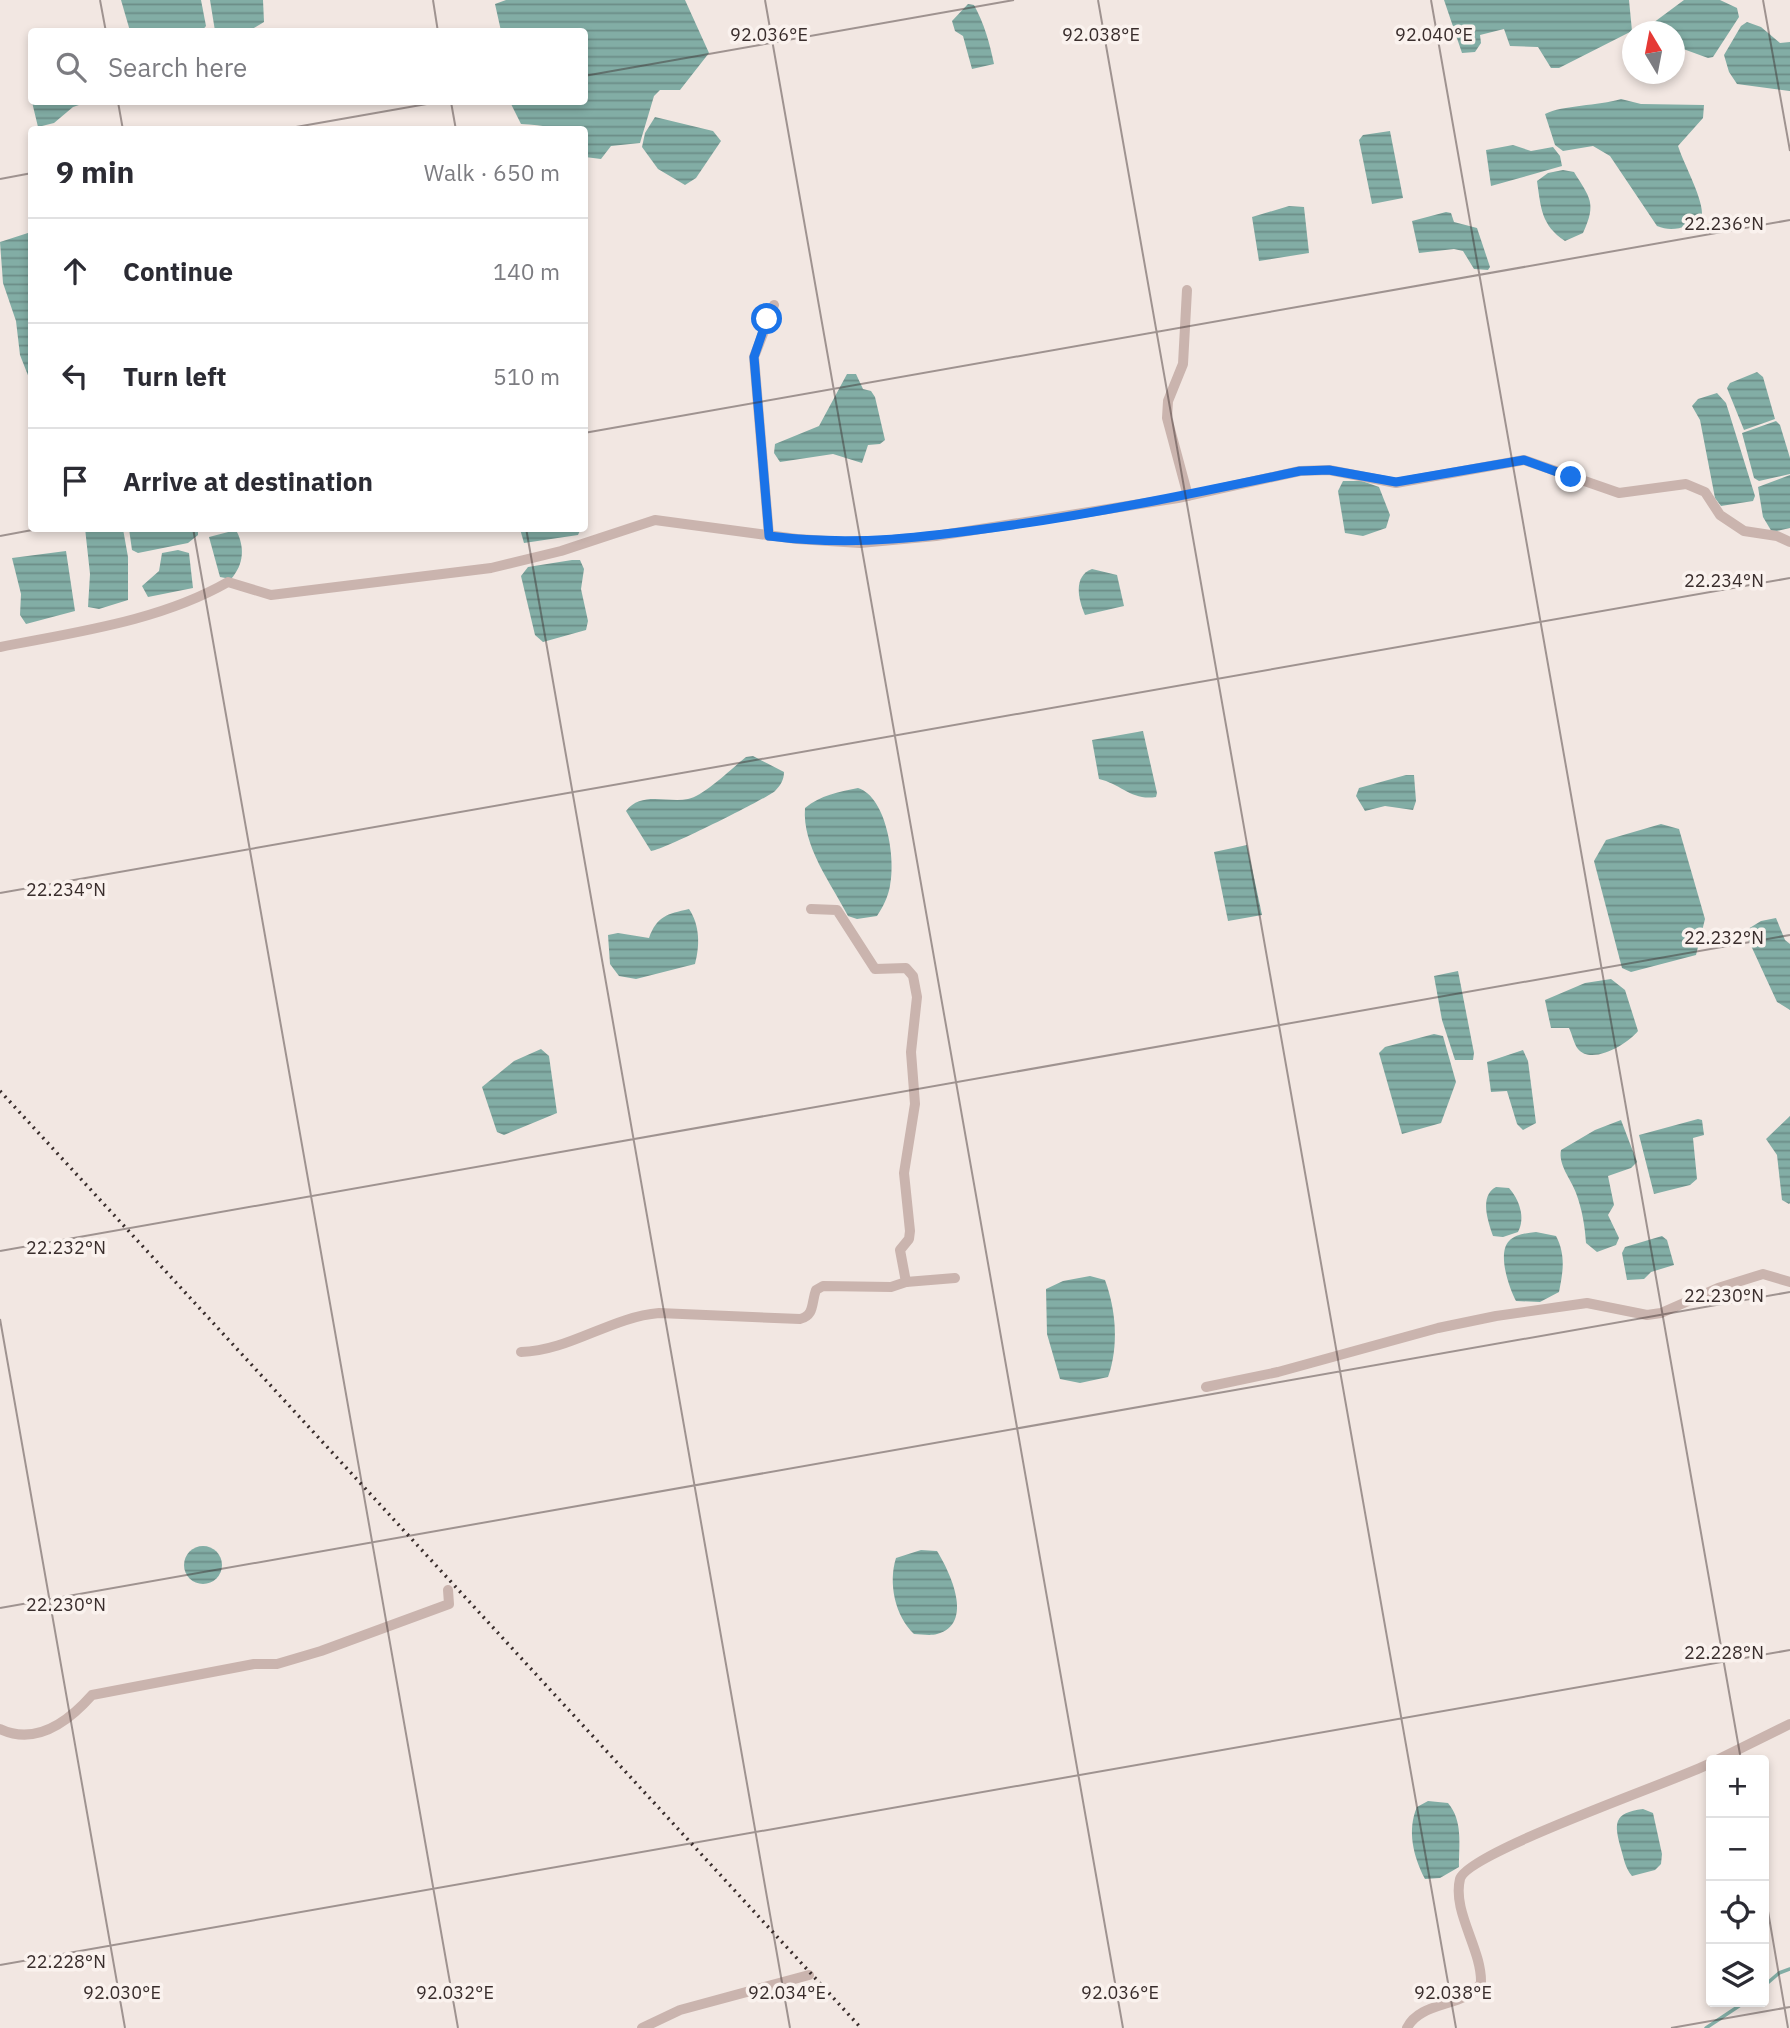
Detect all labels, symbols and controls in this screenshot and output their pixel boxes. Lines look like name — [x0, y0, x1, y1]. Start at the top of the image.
north arrow — [1622, 21, 1685, 84]
text: 92.036°E — [730, 23, 808, 46]
text: 92.038°E — [1062, 23, 1140, 46]
text: 92.040°E — [1395, 23, 1473, 46]
search box — [28, 28, 588, 105]
icon: search — [52, 48, 90, 86]
text: Search here — [108, 50, 247, 84]
text: 9 min — [56, 152, 134, 191]
text: Walk · 650 m — [424, 157, 560, 187]
text: 22.236°N — [1684, 212, 1764, 235]
icon: ahead — [56, 252, 94, 290]
text: Continue — [123, 254, 233, 288]
text: 140 m — [493, 256, 560, 286]
route start — [751, 303, 782, 334]
icon: left — [56, 357, 94, 395]
text: Turn left — [123, 359, 226, 393]
text: 510 m — [493, 361, 560, 391]
route end — [1555, 461, 1586, 492]
icon: arrive — [56, 462, 94, 500]
text: Arrive at destination — [123, 464, 373, 498]
text: 22.234°N — [1684, 569, 1764, 592]
text: 22.234°N — [26, 878, 106, 901]
text: 22.232°N — [1684, 926, 1764, 949]
text: 22.232°N — [26, 1236, 106, 1259]
text: 22.230°N — [1684, 1284, 1764, 1307]
text: 22.230°N — [26, 1593, 106, 1616]
text: 22.228°N — [1684, 1641, 1764, 1664]
map controls — [1706, 1755, 1769, 2007]
button: + — [1706, 1755, 1769, 1818]
button: − — [1706, 1818, 1769, 1881]
button: locate — [1706, 1881, 1769, 1944]
button: layers — [1706, 1944, 1769, 2007]
text: 22.228°N — [26, 1950, 106, 1973]
text: 92.030°E — [83, 1981, 161, 2004]
text: 92.032°E — [416, 1981, 494, 2004]
text: 92.034°E — [748, 1981, 826, 2004]
text: 92.036°E — [1081, 1981, 1159, 2004]
text: 92.038°E — [1414, 1981, 1492, 2004]

